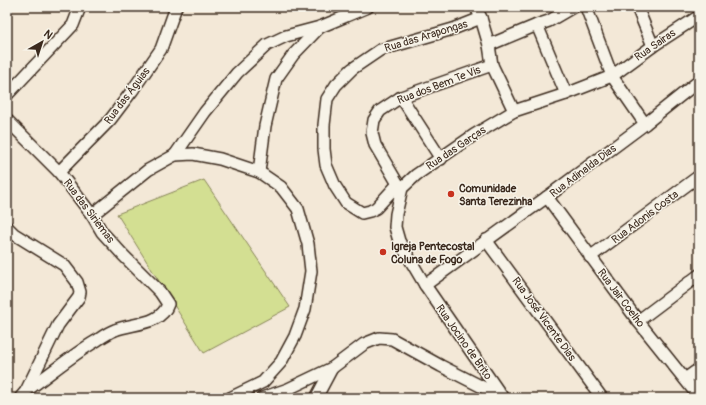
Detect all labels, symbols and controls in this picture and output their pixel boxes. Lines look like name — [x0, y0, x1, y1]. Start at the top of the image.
street label: Rua das Arapongas — [383, 17, 469, 55]
north arrow — [22, 22, 62, 62]
street label: Rua Sairas — [632, 26, 678, 64]
text: N — [41, 27, 55, 42]
street label: Rua dos Bem Te Vis — [395, 63, 483, 107]
street label: Rua das Águias — [101, 65, 153, 127]
street label: Rua das Garças — [424, 123, 488, 173]
street label: Rua Adinalda Dias — [547, 142, 619, 200]
street label: Rua das Siriemas — [61, 177, 117, 246]
place label: Comunidade Santa Terezinha — [459, 182, 532, 208]
street label: Rua Adonis Costa — [609, 188, 681, 246]
marker: Comunidade Santa Terezinha — [446, 189, 456, 199]
place label: Igreja Pentecostal Coluna de Fogo — [391, 240, 475, 266]
marker: Igreja Pentecostal Coluna de Fogo — [378, 247, 388, 257]
street label: Rua Jair Coelho — [595, 266, 647, 330]
street label: Rua José Vicente Dias — [509, 275, 579, 363]
street label: Rua Jocino de Brito — [433, 302, 495, 382]

